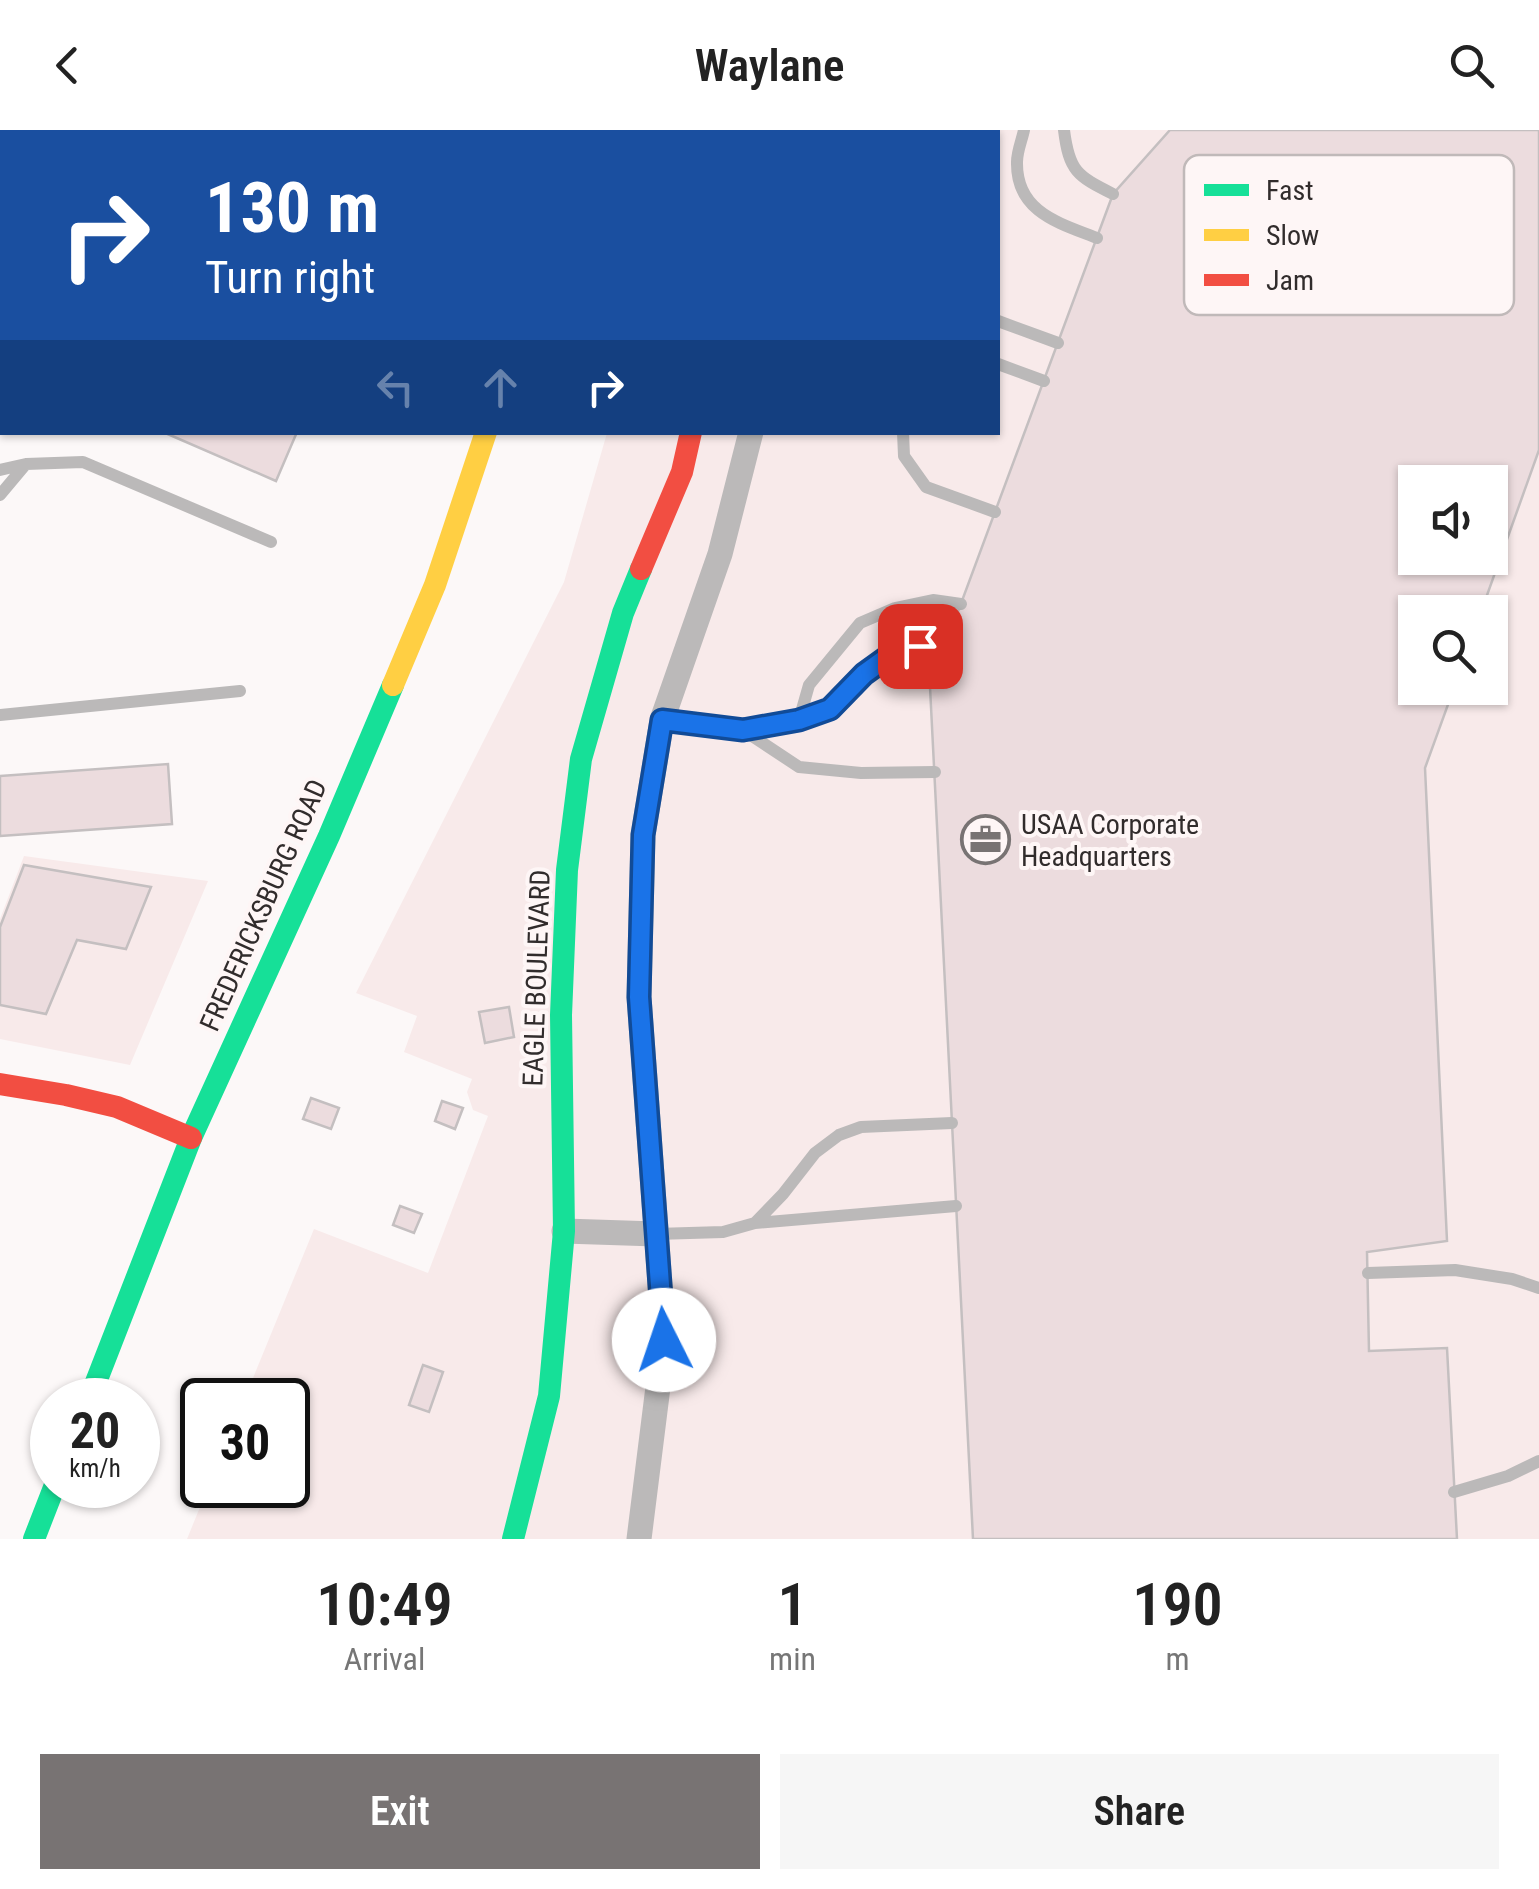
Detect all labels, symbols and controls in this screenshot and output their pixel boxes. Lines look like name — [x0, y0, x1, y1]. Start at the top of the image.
icon: back — [40, 38, 95, 93]
icon: search — [1444, 38, 1499, 93]
text: Waylane — [695, 39, 844, 92]
legend — [1184, 155, 1514, 315]
text: 130 m — [205, 167, 379, 249]
icon: right — [40, 170, 170, 300]
text: Fast — [1266, 174, 1313, 207]
text: Slow — [1266, 219, 1319, 252]
text: Turn right — [205, 251, 375, 304]
text: Jam — [1266, 264, 1314, 297]
icon: left — [368, 360, 423, 415]
icon: ahead — [473, 360, 528, 415]
icon: right — [578, 360, 633, 415]
map controls — [1398, 465, 1508, 705]
button: sound — [1398, 465, 1508, 575]
button: search — [1398, 595, 1508, 705]
pin — [878, 604, 963, 689]
icon: arrive — [893, 619, 948, 674]
street label: FREDERICKSBURG ROAD — [193, 774, 334, 1036]
place label: USAA Corporate Headquarters — [1021, 808, 1199, 873]
office icon: USAA Corporate Headquarters — [960, 814, 1012, 866]
street label: EAGLE BOULEVARD — [516, 869, 557, 1087]
position arrow — [612, 1288, 716, 1392]
speed limit sign: 30 — [180, 1378, 310, 1508]
text: 20 — [70, 1402, 120, 1460]
text: km/h — [69, 1454, 121, 1483]
text: 10:49 — [316, 1569, 453, 1640]
text: 1 — [777, 1569, 808, 1640]
text: 190 — [1132, 1569, 1223, 1640]
text: Arrival — [344, 1640, 425, 1678]
text: min — [769, 1640, 816, 1678]
text: m — [1165, 1640, 1190, 1678]
button: Exit — [40, 1754, 760, 1869]
button: Share — [780, 1754, 1499, 1869]

